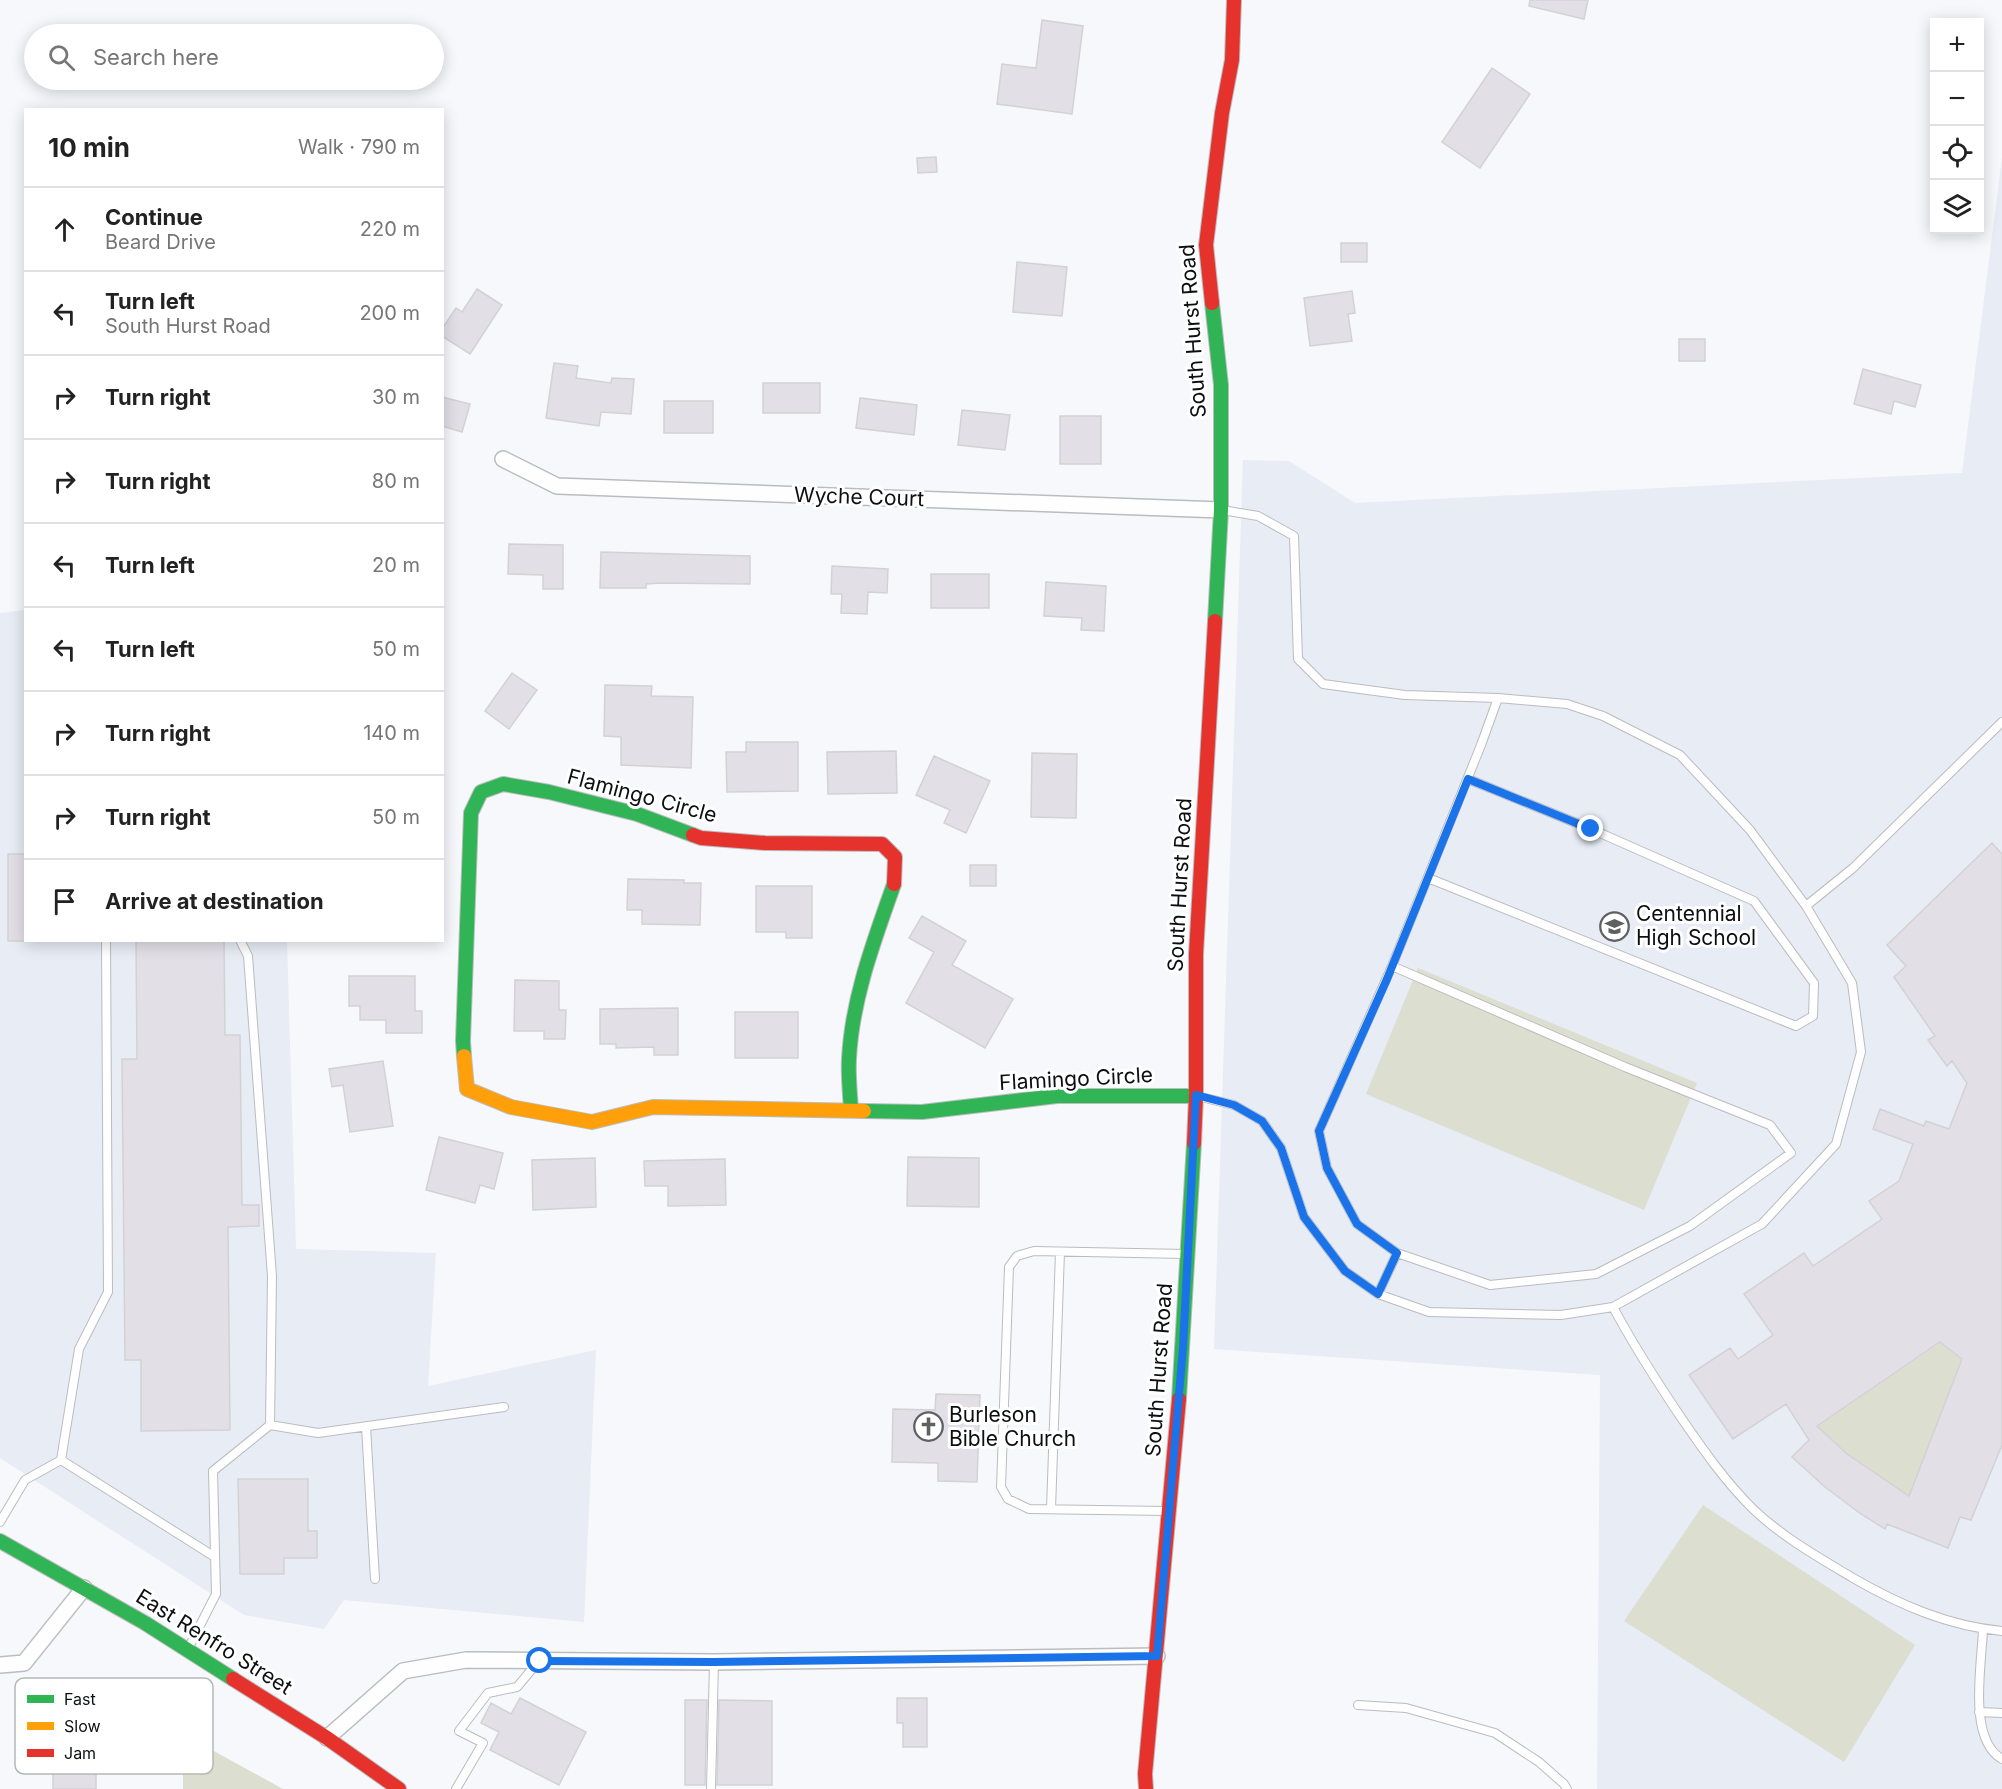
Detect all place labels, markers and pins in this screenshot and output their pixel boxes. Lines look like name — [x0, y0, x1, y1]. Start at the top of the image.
place label: Centennial High School — [1636, 901, 1756, 950]
school or university icon: Centennial High School — [1599, 910, 1631, 942]
place label: Burleson Bible Church — [949, 1402, 1076, 1451]
church icon: Burleson Bible Church — [912, 1411, 944, 1443]

